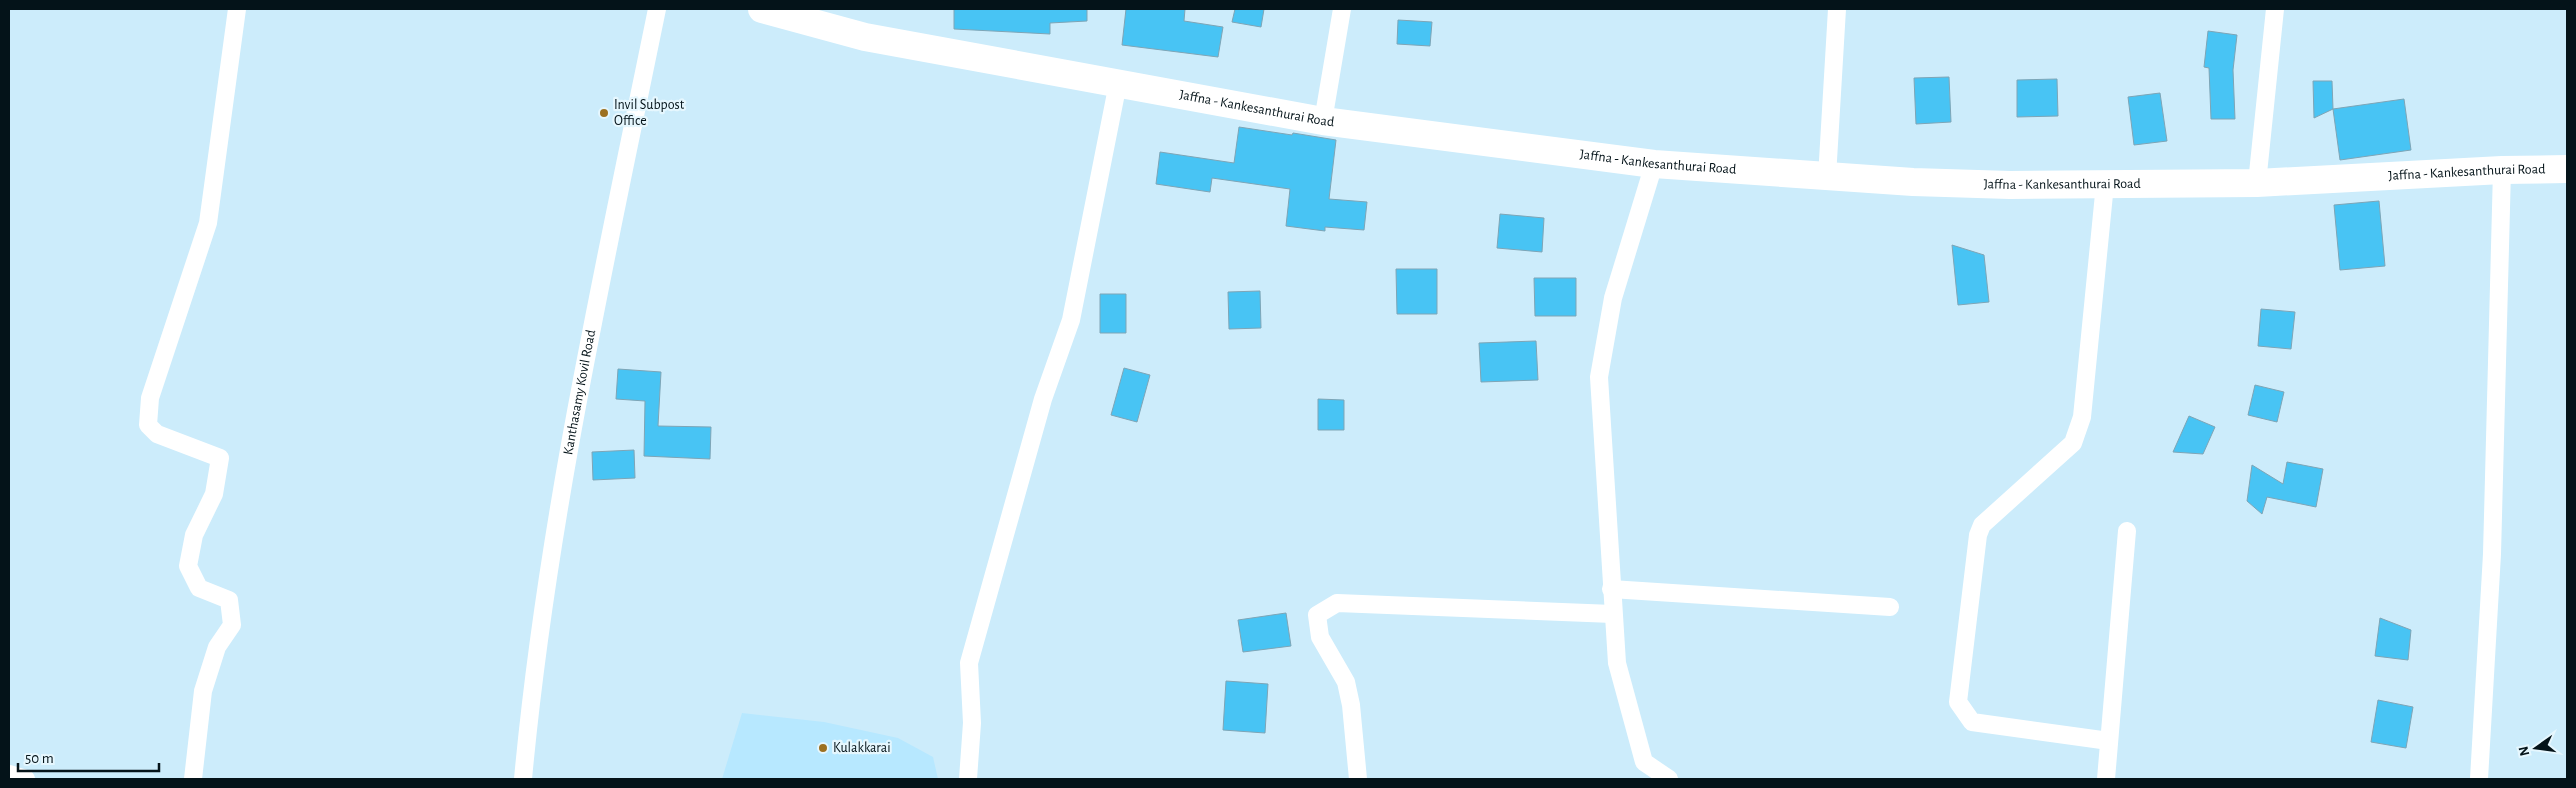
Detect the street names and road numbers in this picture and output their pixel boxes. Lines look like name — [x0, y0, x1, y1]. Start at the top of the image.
street label: Jaffna - Kankesanthurai Road — [1178, 88, 1335, 129]
street label: Jaffna - Kankesanthurai Road — [1579, 147, 1737, 177]
street label: Jaffna - Kankesanthurai Road — [2388, 162, 2546, 183]
street label: Jaffna - Kankesanthurai Road — [1983, 177, 2141, 192]
street label: Kanthasamy Kovil Road — [561, 328, 598, 456]

